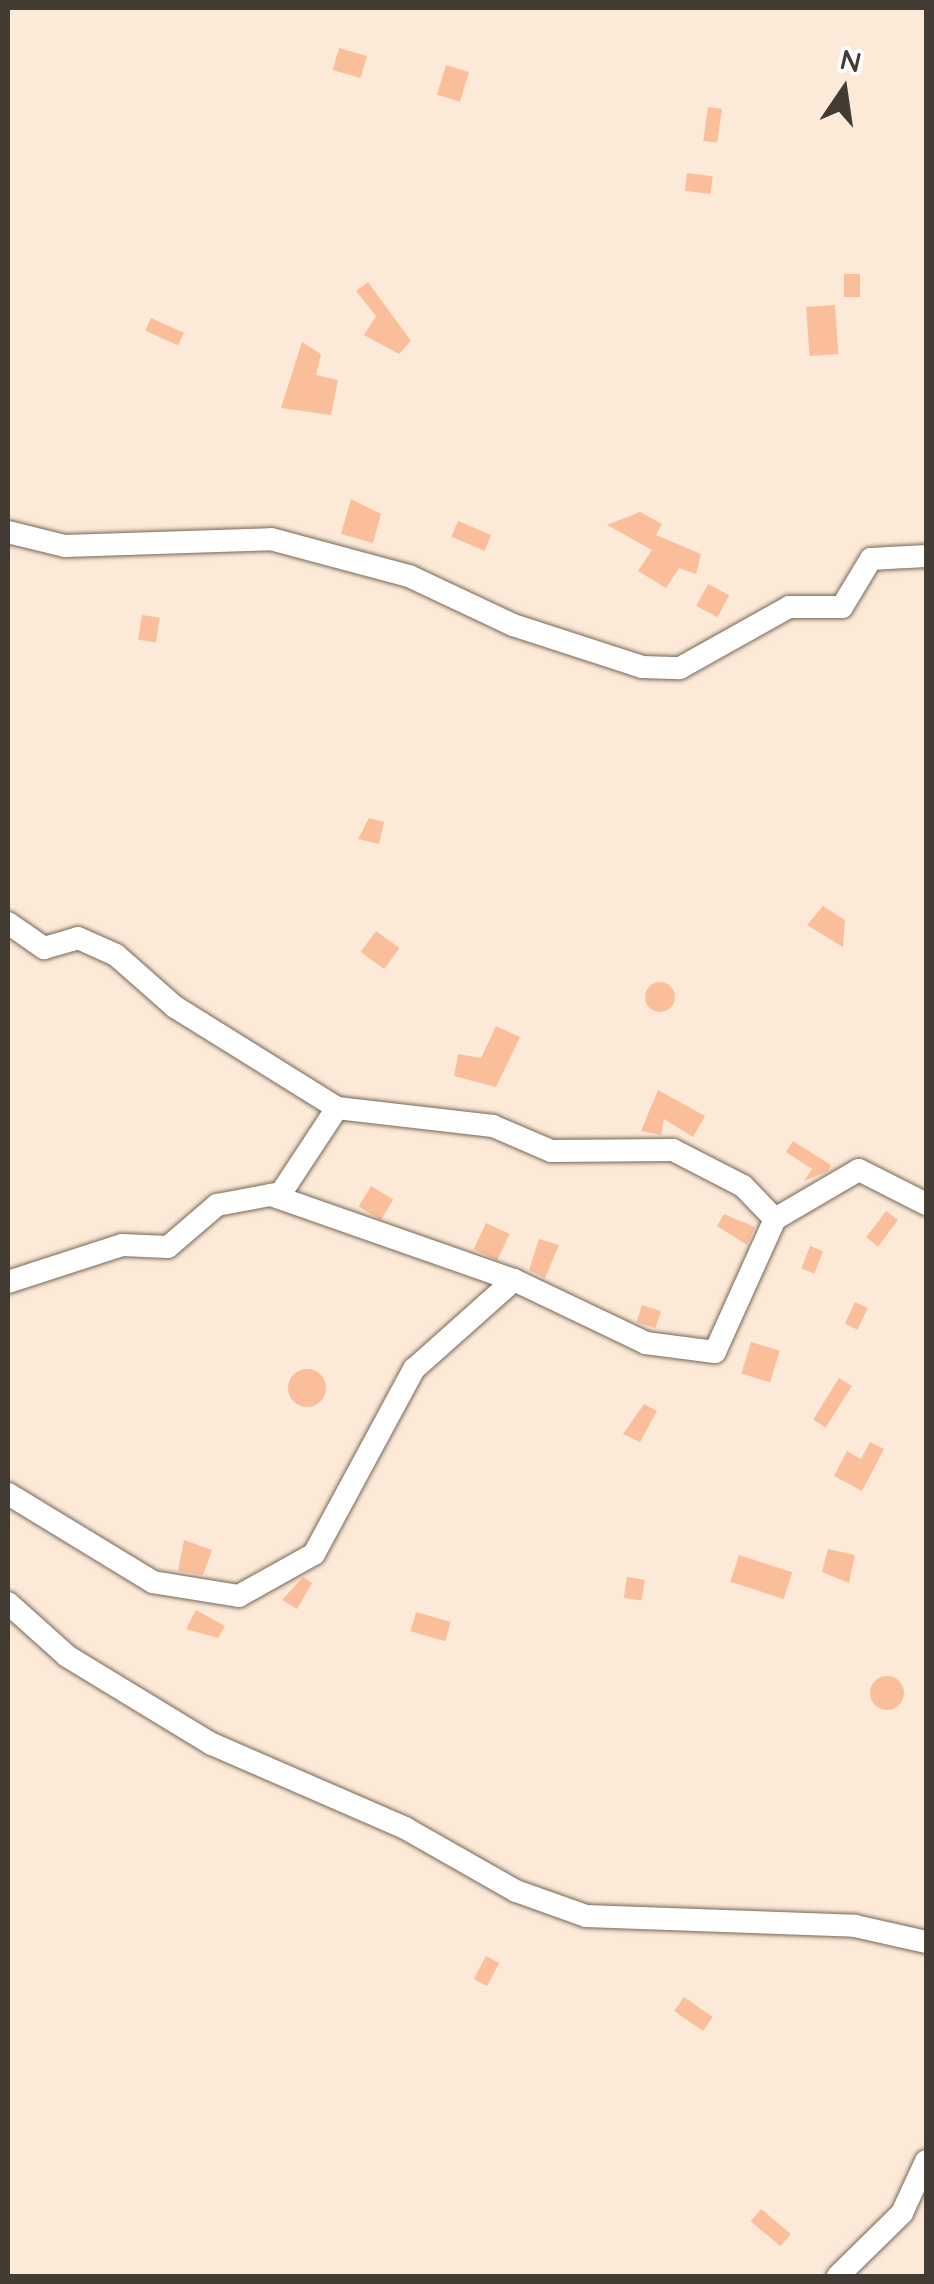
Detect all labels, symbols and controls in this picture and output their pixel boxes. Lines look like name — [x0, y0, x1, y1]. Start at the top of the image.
north arrow — [794, 40, 894, 140]
text: N — [837, 41, 865, 80]

